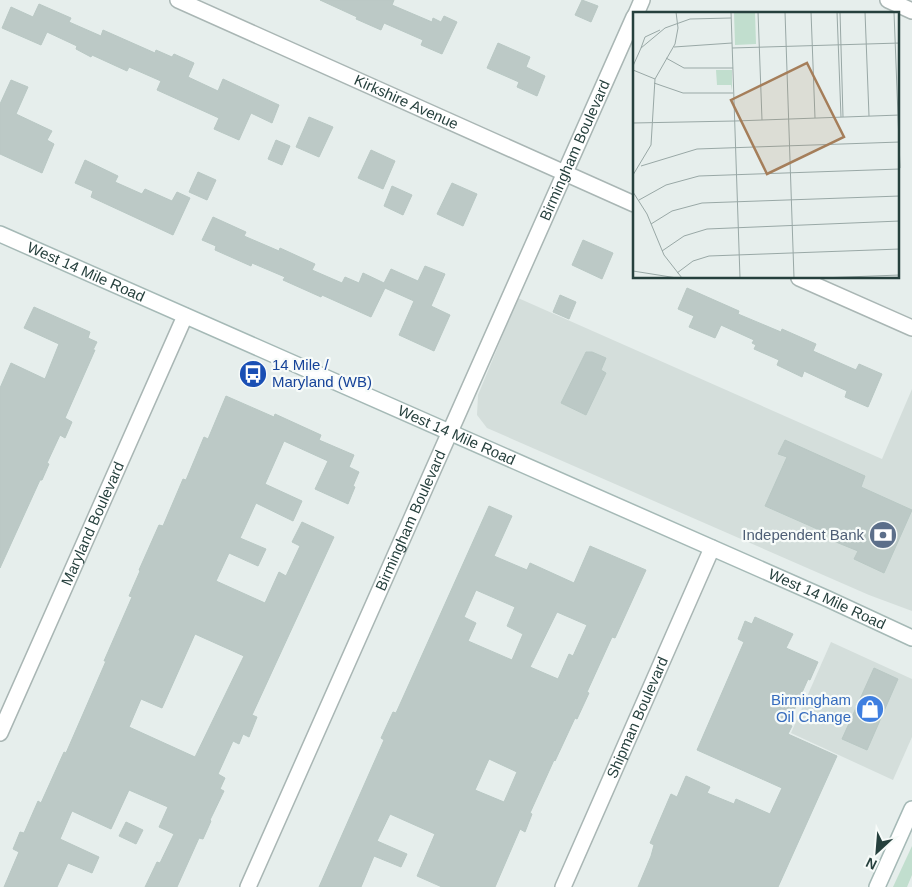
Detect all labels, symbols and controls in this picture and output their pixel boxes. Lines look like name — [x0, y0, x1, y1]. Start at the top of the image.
inset map — [633, 12, 900, 279]
street label: Kirkshire Avenue — [352, 71, 461, 132]
street label: Birmingham Boulevard — [536, 77, 613, 223]
street label: West 14 Mile Road — [25, 238, 148, 305]
place label: 14 Mile / Maryland (WB) — [272, 356, 372, 390]
bus stop icon: 14 Mile / Maryland (WB) — [238, 359, 268, 389]
street label: West 14 Mile Road — [395, 402, 518, 468]
street label: Birmingham Boulevard — [372, 447, 449, 593]
street label: Maryland Boulevard — [58, 459, 127, 588]
bank icon: Independent Bank — [868, 520, 898, 550]
place label: Independent Bank — [742, 526, 864, 543]
street label: West 14 Mile Road — [766, 565, 888, 633]
street label: Shipman Boulevard — [603, 654, 671, 781]
place label: Birmingham Oil Change — [771, 691, 851, 725]
shop icon: Birmingham Oil Change — [855, 694, 885, 724]
north arrow — [852, 827, 902, 877]
text: N — [863, 854, 879, 873]

